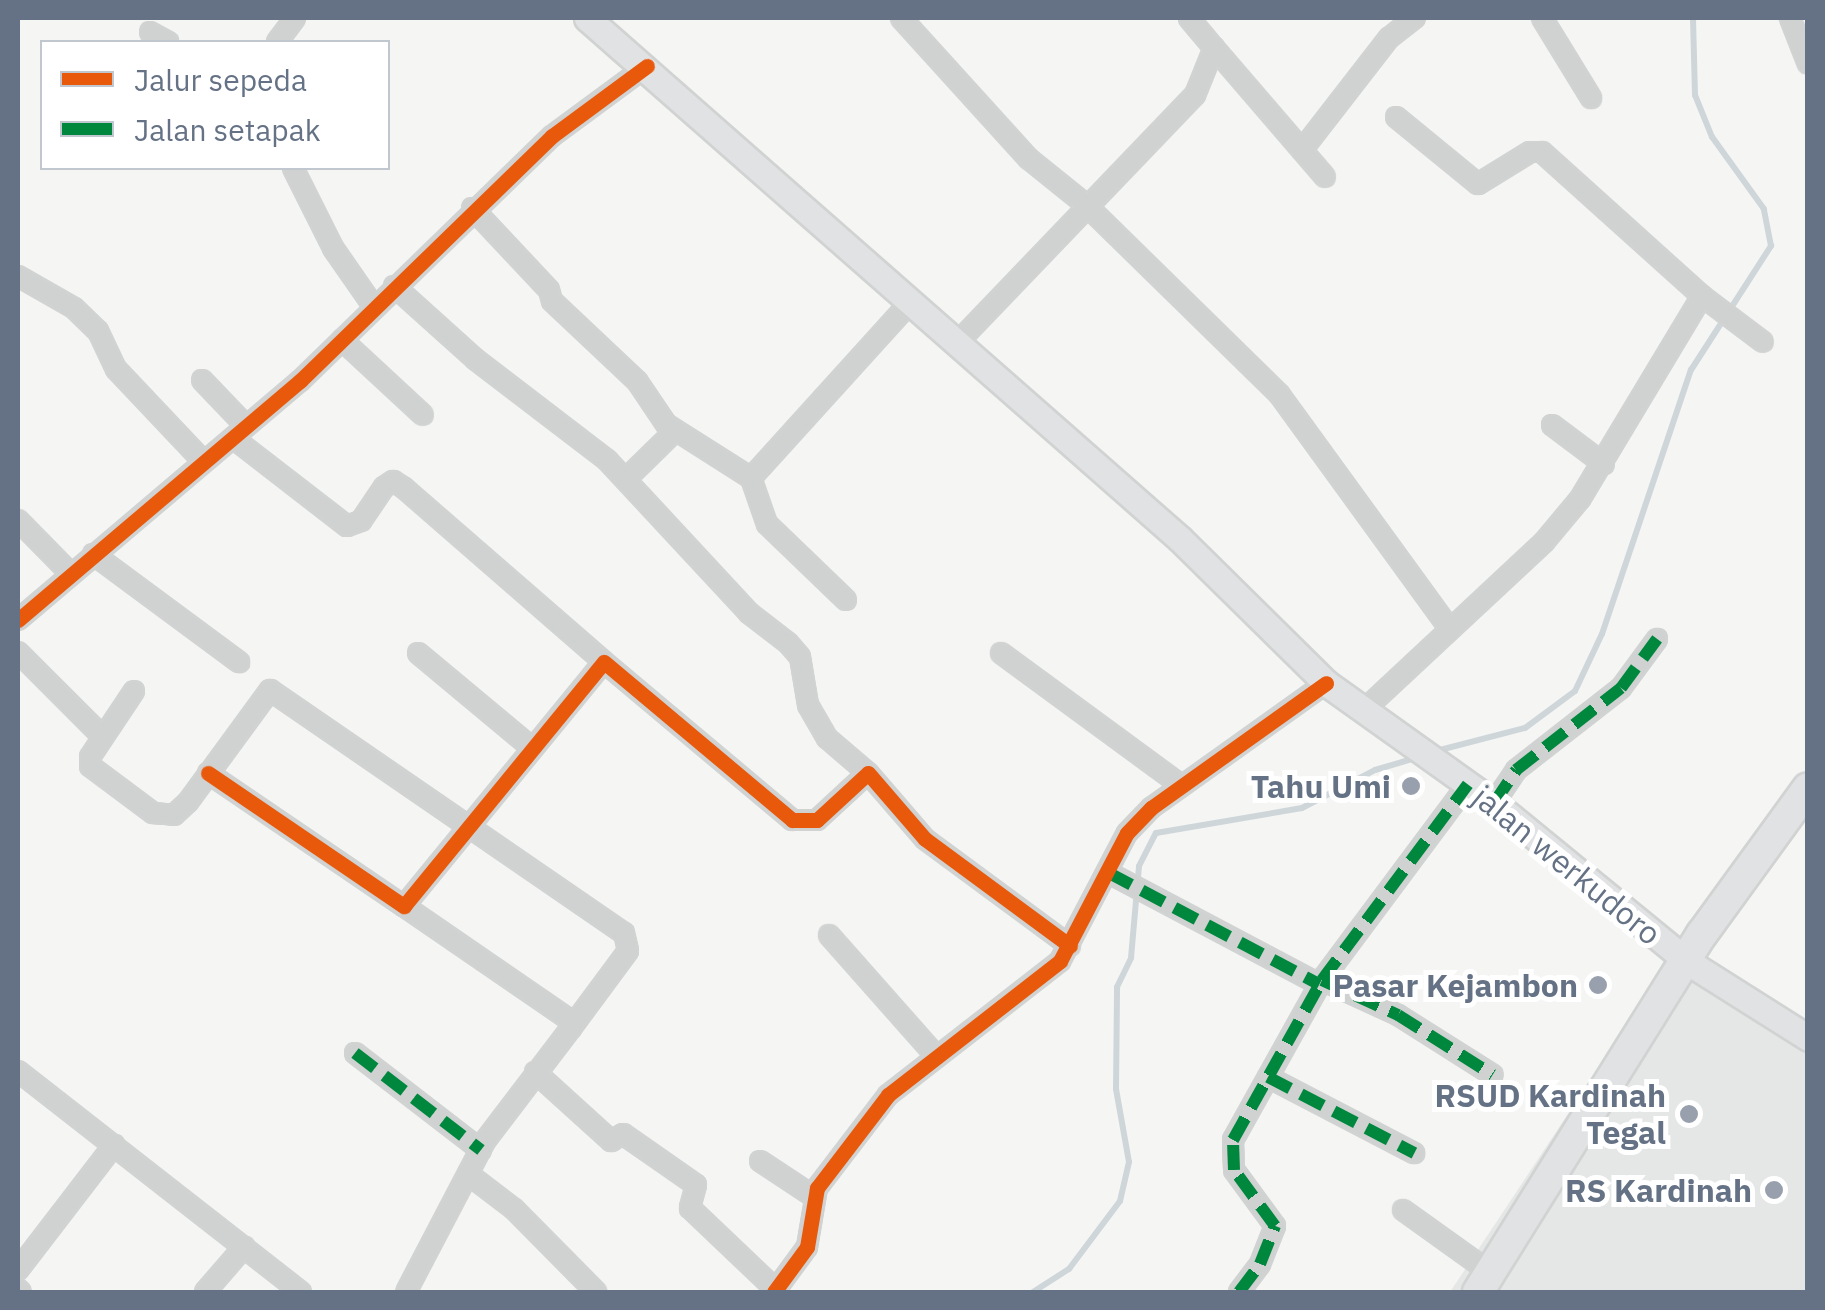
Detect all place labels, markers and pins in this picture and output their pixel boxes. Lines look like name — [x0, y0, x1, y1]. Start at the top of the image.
place label: Tahu Umi — [1251, 767, 1391, 805]
marker: Tahu Umi — [1400, 775, 1422, 797]
place label: Pasar Kejambon — [1332, 966, 1578, 1004]
marker: Pasar Kejambon — [1587, 974, 1609, 996]
place label: RSUD Kardinah Tegal — [1434, 1077, 1666, 1152]
marker: RSUD Kardinah Tegal — [1676, 1101, 1702, 1127]
place label: RS Kardinah — [1565, 1171, 1752, 1209]
marker: RS Kardinah — [1761, 1177, 1787, 1203]

